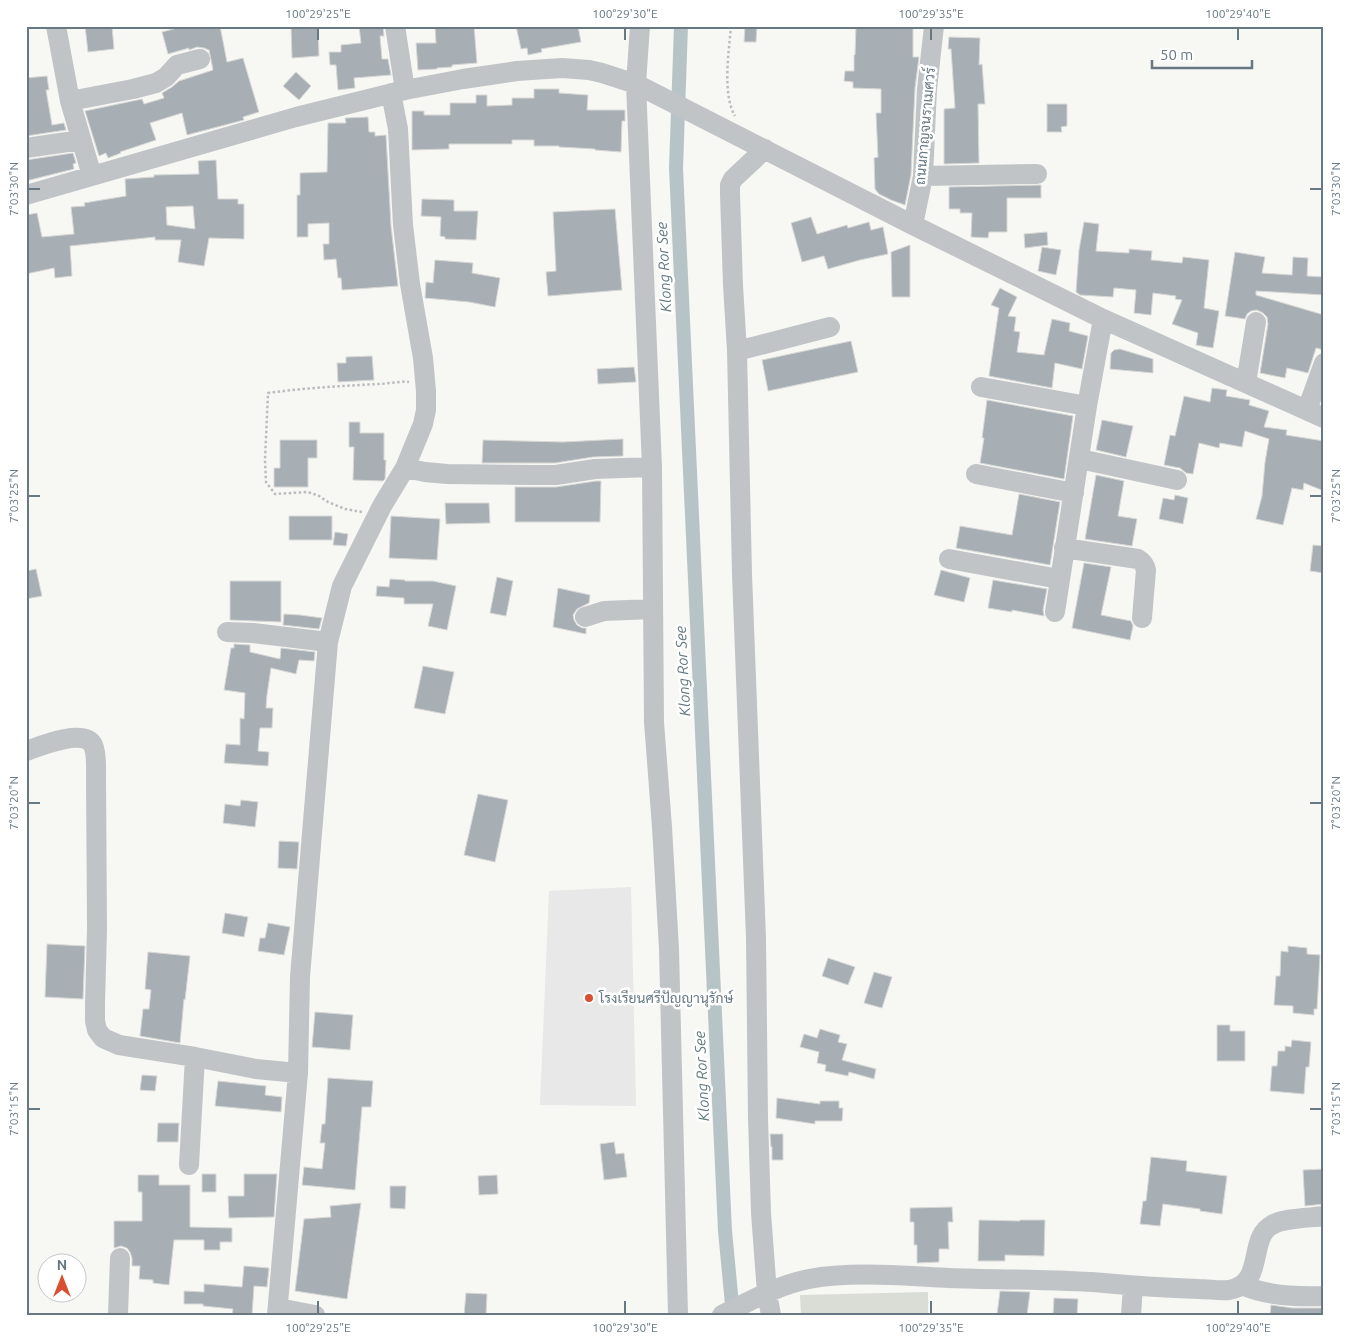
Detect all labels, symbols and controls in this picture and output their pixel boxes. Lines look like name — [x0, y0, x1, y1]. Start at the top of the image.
text: 100°29'25"E — [285, 7, 351, 20]
text: 100°29'30"E — [592, 7, 658, 20]
text: 100°29'35"E — [898, 7, 964, 20]
text: 100°29'40"E — [1205, 7, 1271, 20]
scale bar — [1152, 38, 1252, 70]
text: 50 m — [1160, 46, 1193, 63]
street label: ถนนกาญจนราเมศวร์ — [911, 66, 939, 186]
text: 7°03'30"N — [7, 162, 20, 216]
text: 7°03'30"N — [1329, 162, 1342, 216]
water label: Klong Ror See — [653, 221, 674, 313]
text: 7°03'25"N — [7, 469, 20, 523]
text: 7°03'25"N — [1329, 469, 1342, 523]
water label: Klong Ror See — [672, 625, 693, 717]
text: 7°03'20"N — [7, 776, 20, 830]
text: 7°03'20"N — [1329, 776, 1342, 830]
place label: โรงเรียนศรีปัญญานุรักษ์ — [598, 989, 734, 1008]
marker: โรงเรียนศรีปัญญานุรักษ์ — [583, 992, 595, 1004]
water label: Klong Ror See — [691, 1030, 712, 1122]
text: 7°03'15"N — [7, 1082, 20, 1136]
text: 7°03'15"N — [1329, 1082, 1342, 1136]
north arrow — [38, 1254, 88, 1304]
text: N — [57, 1257, 67, 1273]
text: 100°29'25"E — [285, 1321, 351, 1334]
text: 100°29'30"E — [592, 1321, 658, 1334]
text: 100°29'35"E — [898, 1321, 964, 1334]
text: 100°29'40"E — [1205, 1321, 1271, 1334]

